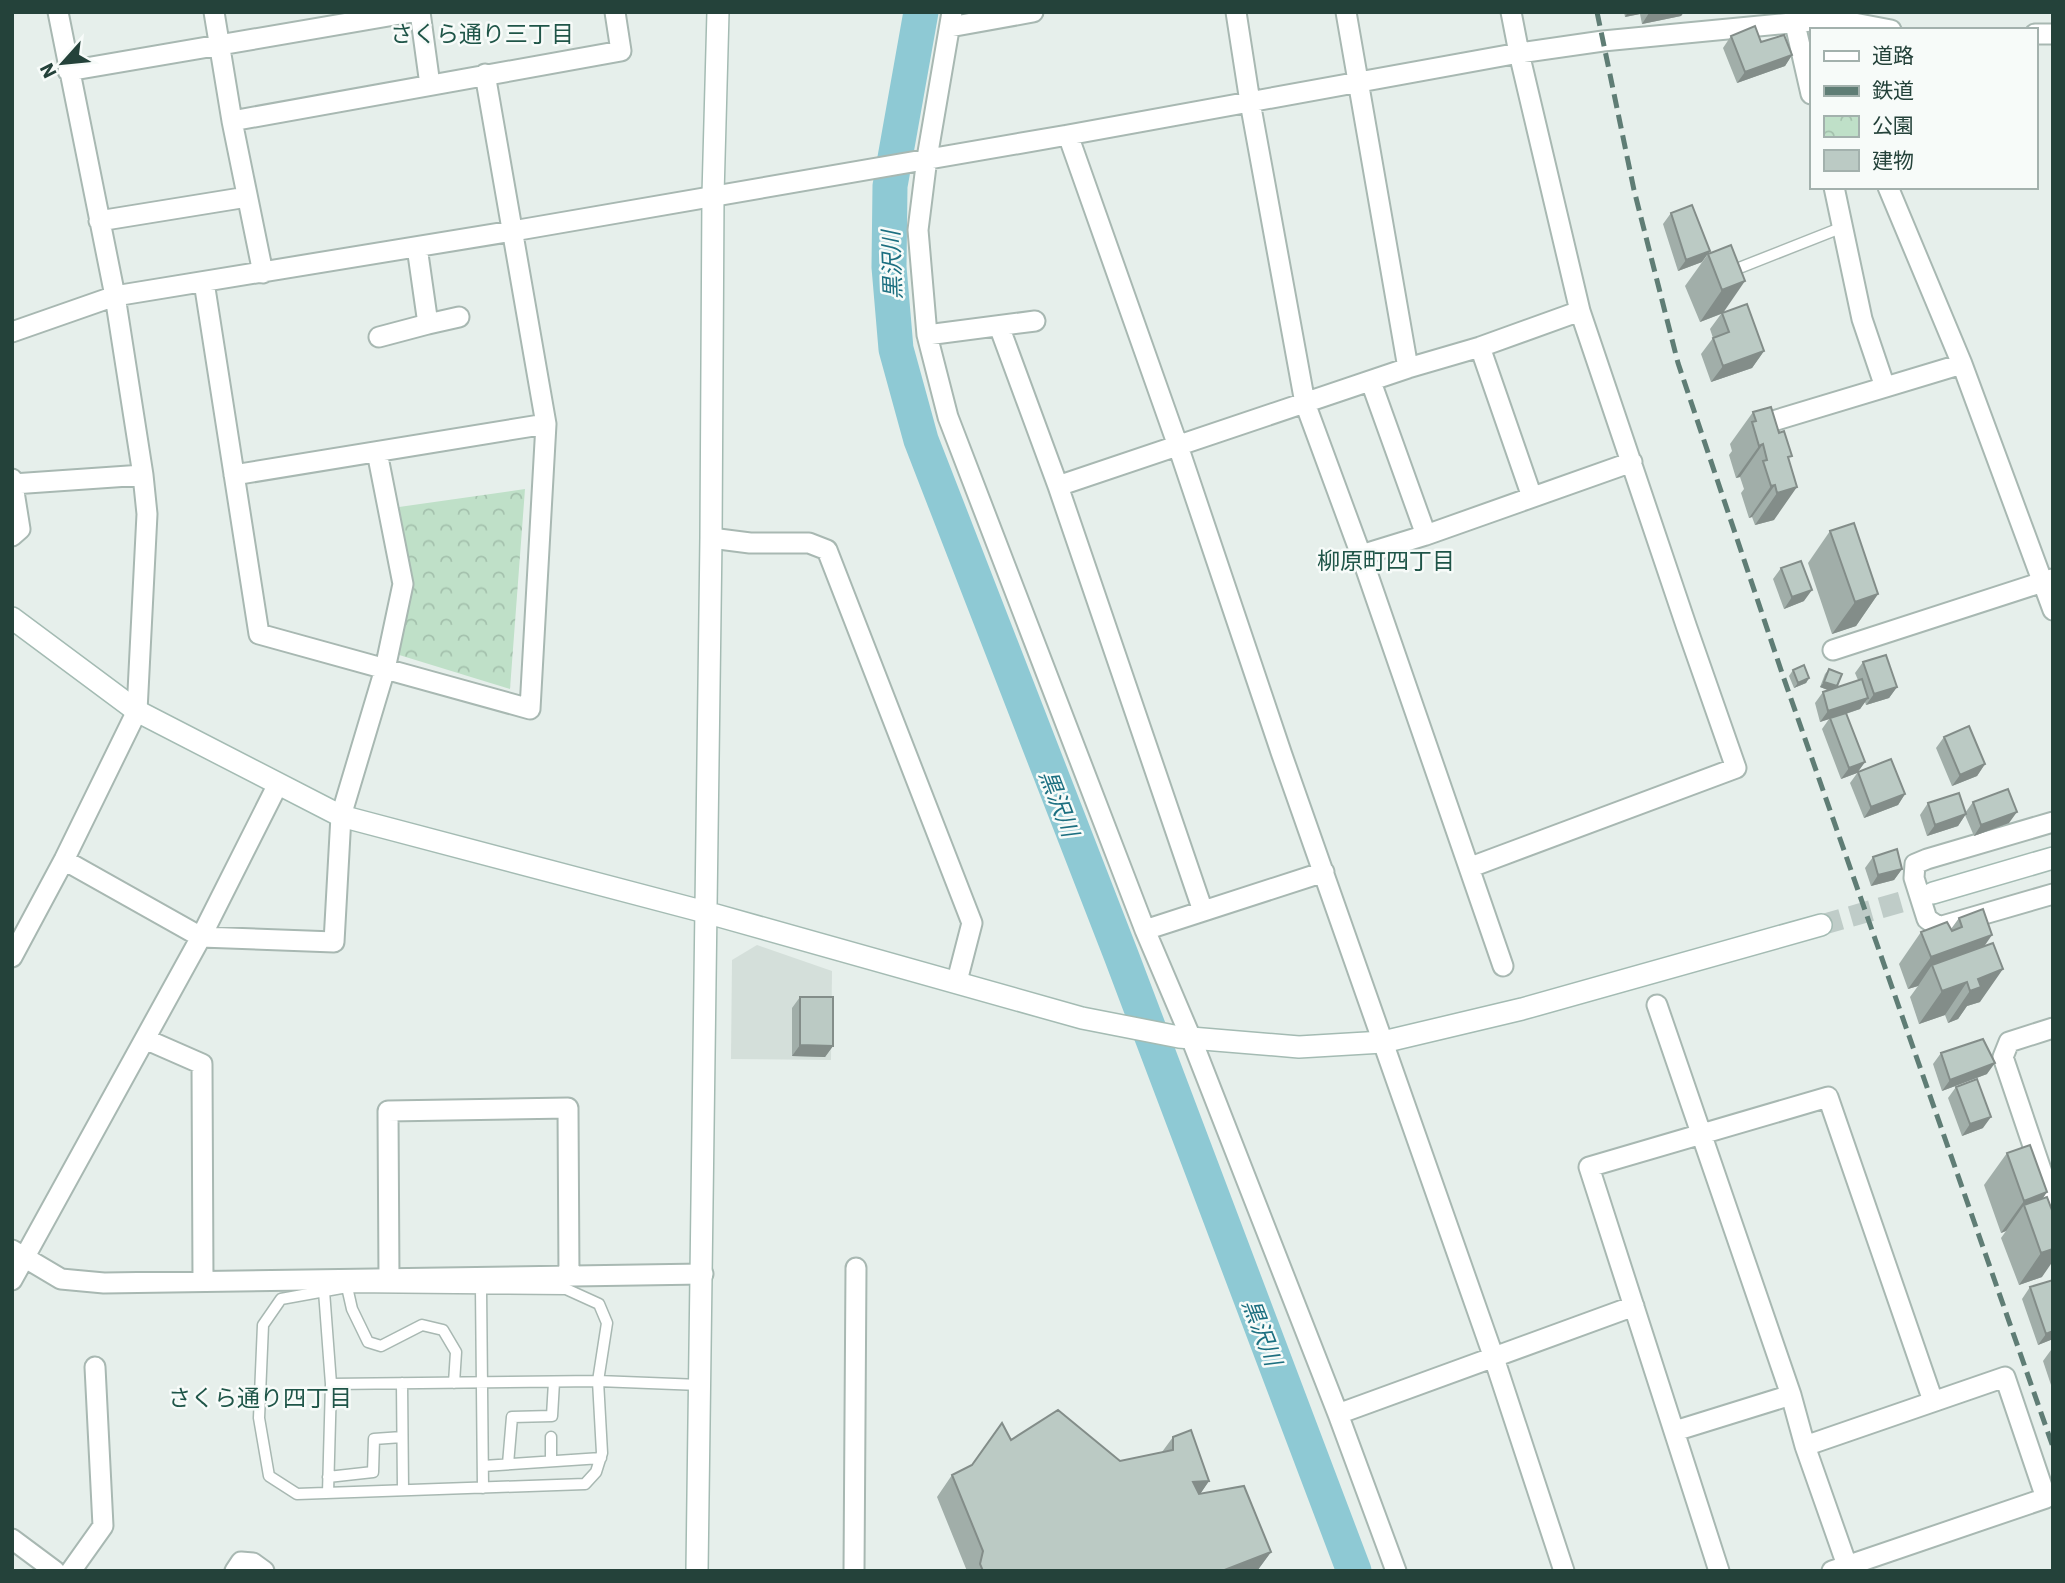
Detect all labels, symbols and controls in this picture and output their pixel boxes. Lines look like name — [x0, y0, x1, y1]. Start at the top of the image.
district label: さくら通り三丁目 — [390, 18, 574, 48]
north arrow — [28, 28, 98, 98]
legend — [1810, 28, 2037, 189]
text: 道路 — [1872, 41, 1914, 69]
text: N — [34, 59, 62, 82]
text: 鉄道 — [1872, 76, 1914, 104]
text: 公園 — [1872, 111, 1914, 139]
text: 建物 — [1872, 146, 1914, 174]
water label: 黒沢川 — [875, 227, 907, 300]
district label: 柳原町四丁目 — [1317, 545, 1455, 575]
water label: 黒沢川 — [1034, 765, 1087, 843]
water label: 黒沢川 — [1237, 1294, 1290, 1372]
district label: さくら通り四丁目 — [168, 1382, 352, 1412]

